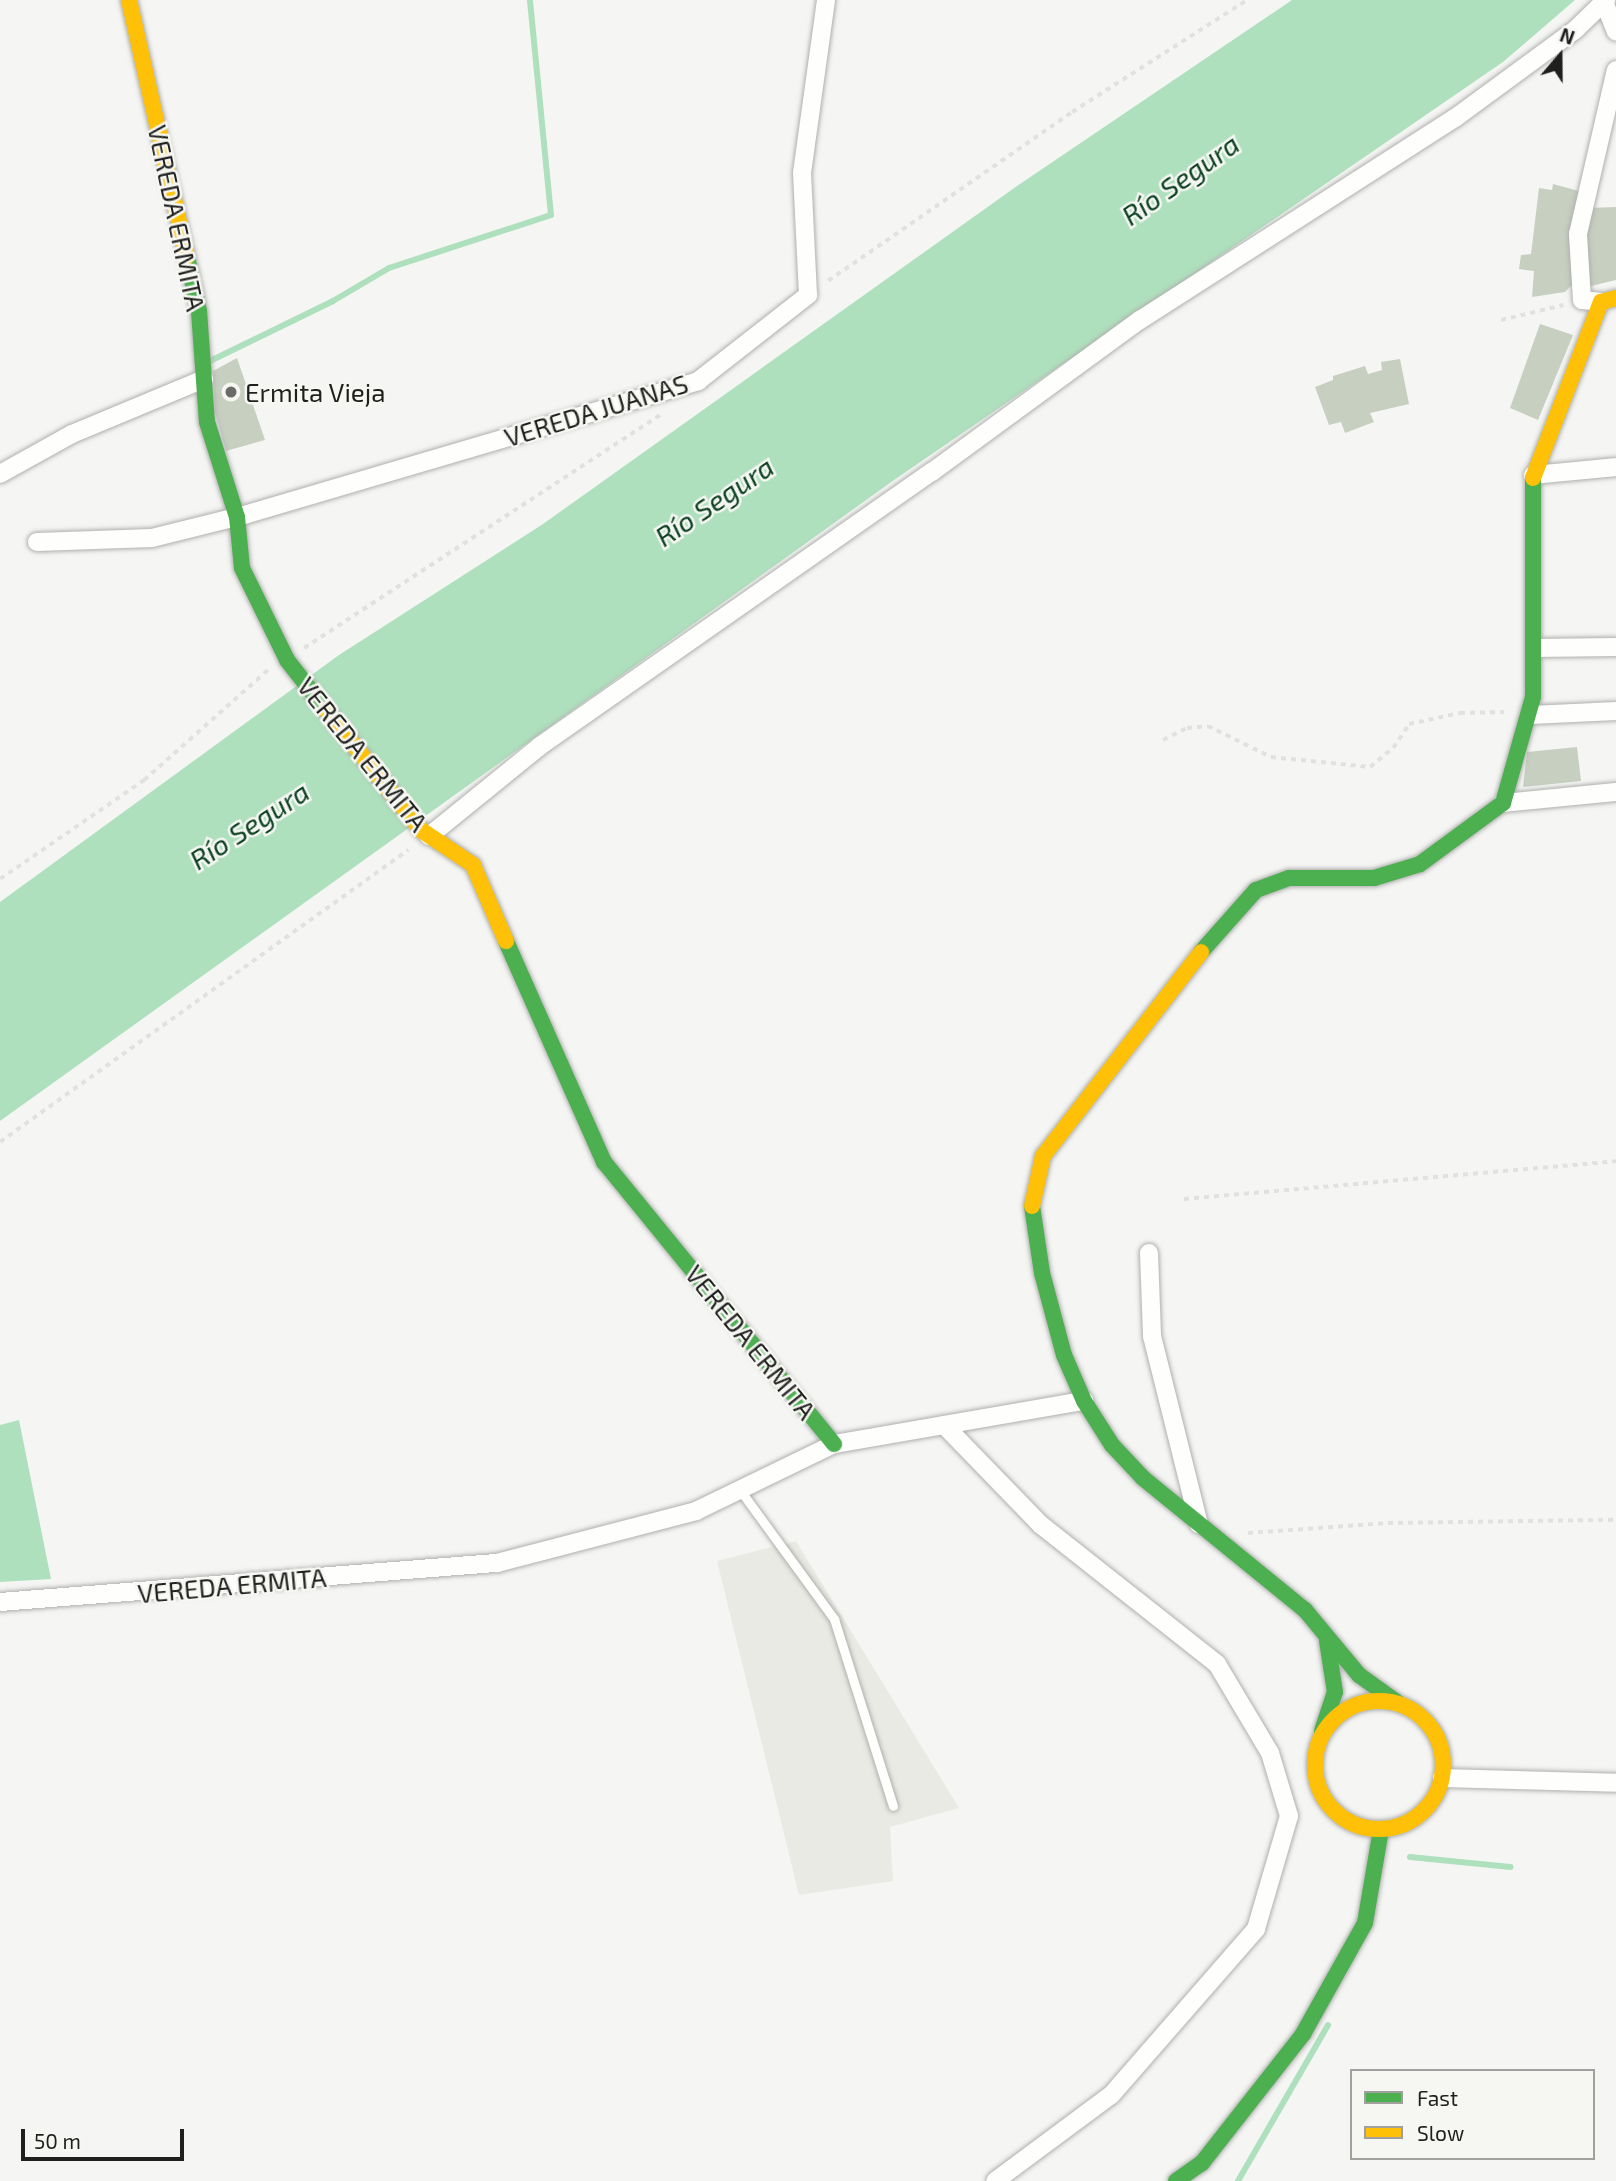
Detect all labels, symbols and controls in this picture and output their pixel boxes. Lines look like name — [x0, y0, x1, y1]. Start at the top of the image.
north arrow — [1525, 21, 1595, 91]
text: N — [1557, 23, 1578, 49]
street label: VEREDA ERMITA — [142, 122, 212, 314]
water label: Río Segura — [1115, 126, 1245, 232]
street label: VEREDA JUANAS — [500, 367, 692, 453]
place label: Ermita Vieja — [245, 376, 386, 408]
marker: Ermita Vieja — [223, 384, 239, 400]
water label: Río Segura — [648, 449, 780, 553]
street label: VEREDA ERMITA — [291, 670, 435, 838]
water label: Río Segura — [183, 774, 315, 876]
street label: VEREDA ERMITA — [679, 1258, 823, 1426]
street label: VEREDA ERMITA — [136, 1561, 328, 1609]
legend — [1350, 2069, 1595, 2160]
text: Fast — [1417, 2085, 1458, 2110]
scale bar — [24, 2114, 187, 2158]
text: Slow — [1417, 2120, 1464, 2145]
text: 50 m — [34, 2128, 81, 2153]

